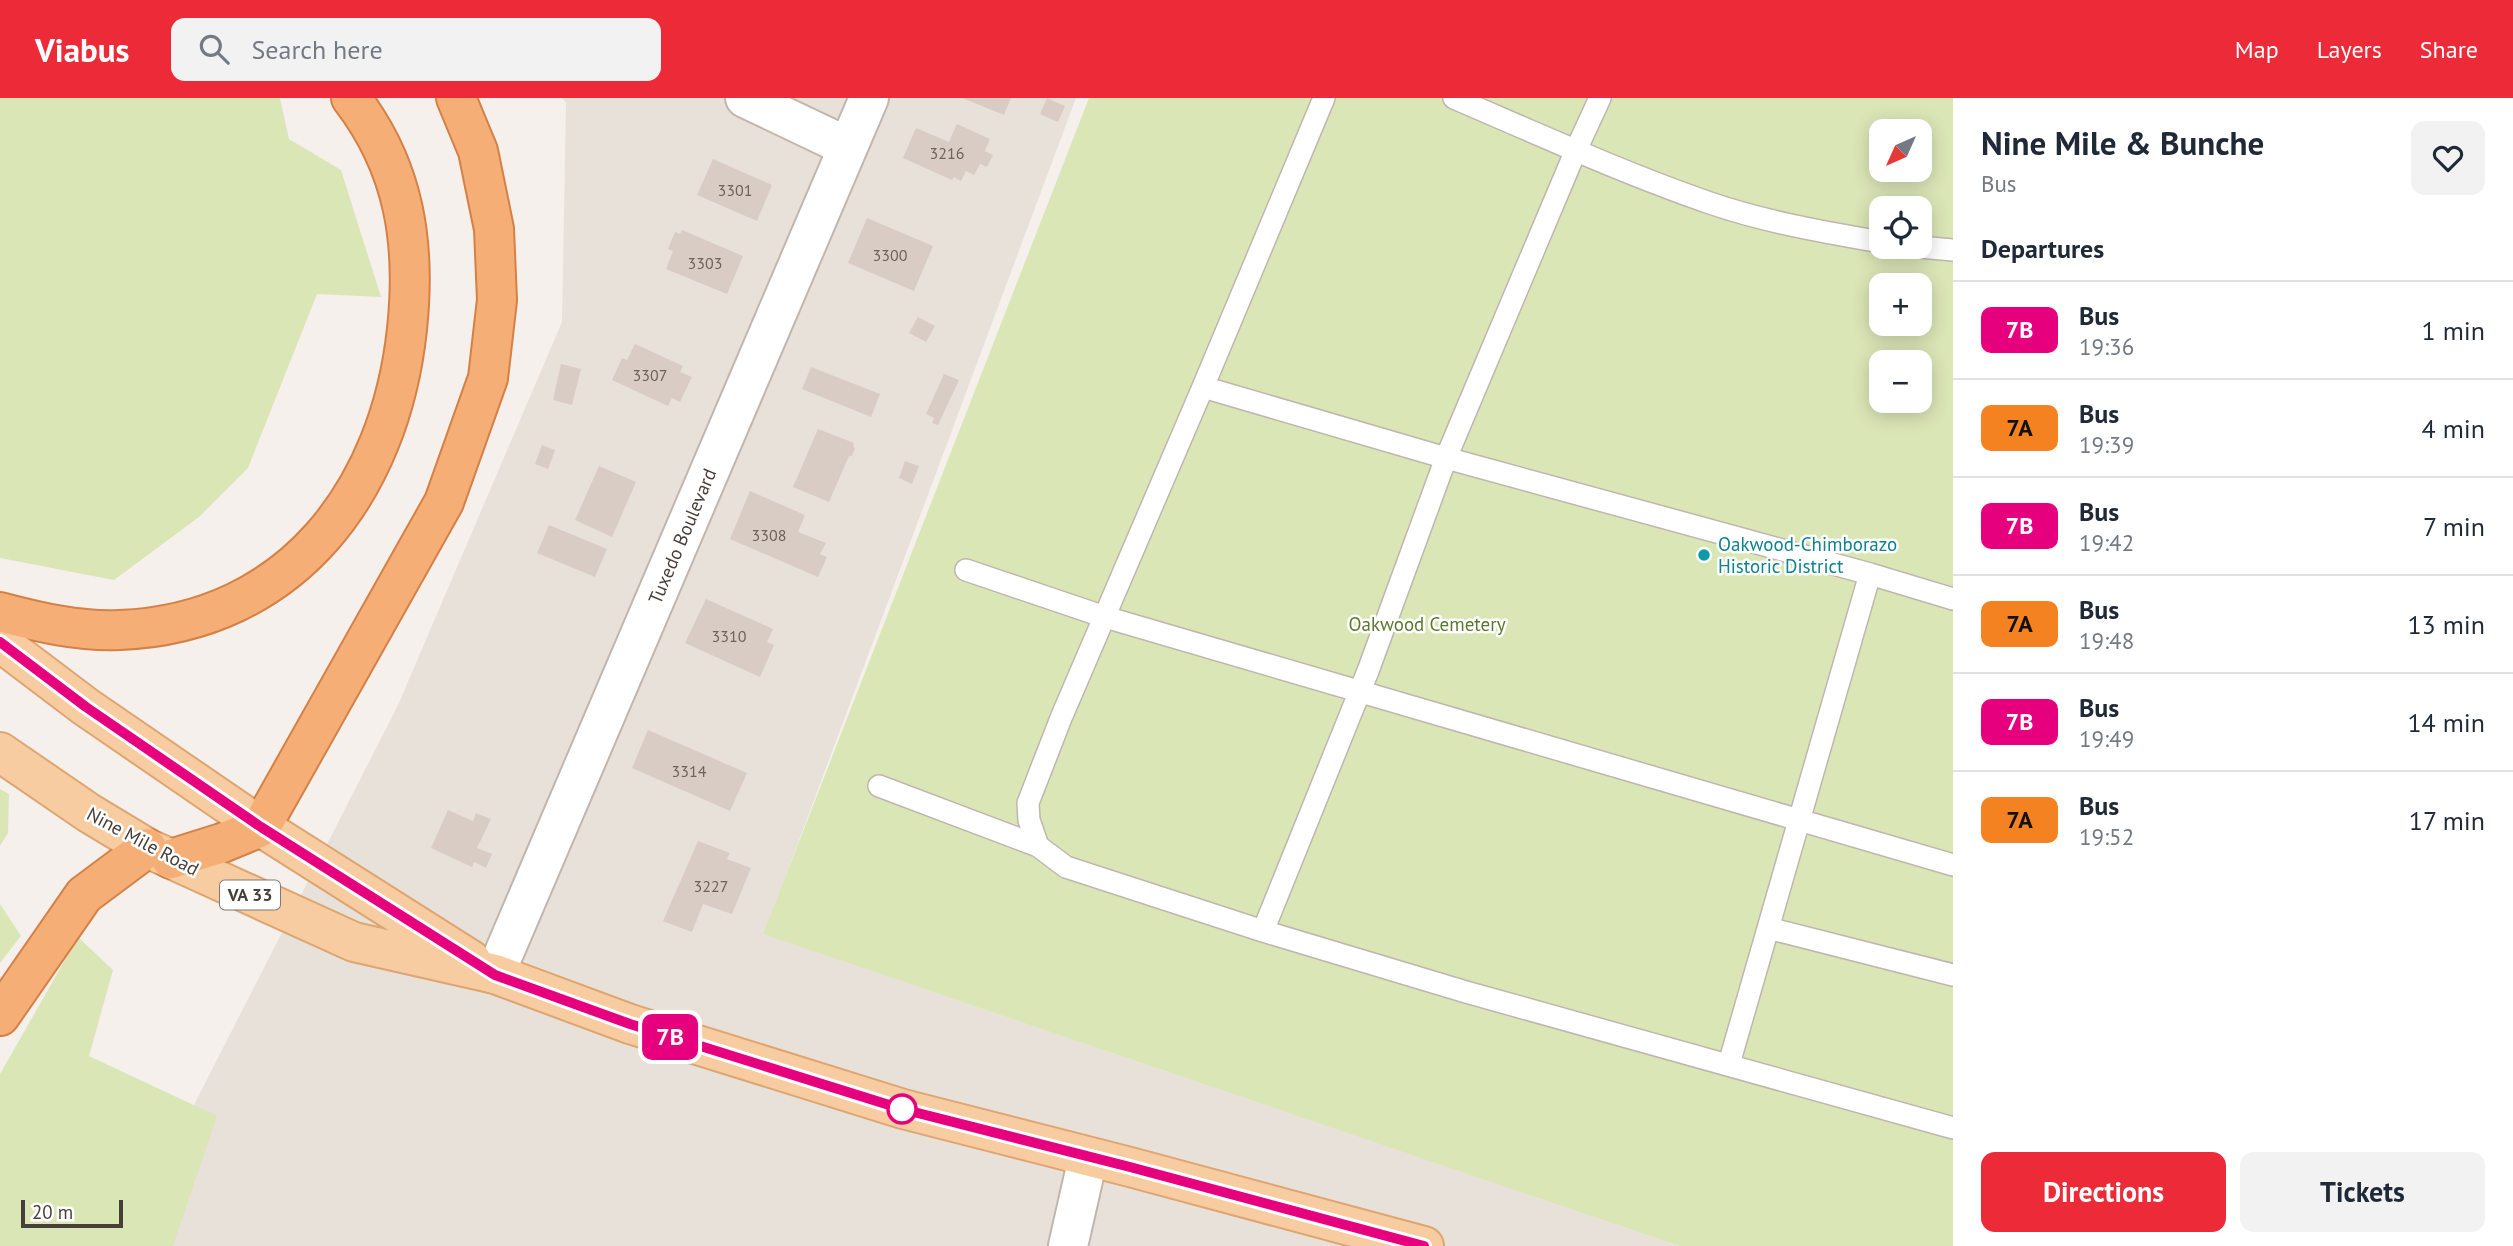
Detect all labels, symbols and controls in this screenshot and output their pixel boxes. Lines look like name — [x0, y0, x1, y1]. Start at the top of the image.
search box — [171, 18, 661, 81]
text: Viabus — [35, 28, 129, 71]
icon: search — [195, 30, 233, 68]
text: Search here — [251, 33, 383, 66]
text: Map — [2235, 34, 2279, 65]
text: Layers — [2317, 34, 2382, 65]
text: Share — [2420, 34, 2478, 65]
north arrow — [1869, 119, 1932, 182]
map controls — [1869, 119, 1932, 413]
text: Nine Mile & Bunche — [1981, 121, 2264, 164]
button: heart — [2411, 121, 2485, 195]
house number: 3216 — [930, 143, 964, 163]
text: Bus — [1981, 169, 2017, 198]
house number: 3301 — [718, 180, 752, 200]
button: locate — [1869, 196, 1932, 259]
text: Departures — [1981, 232, 2104, 265]
house number: 3300 — [873, 245, 908, 265]
house number: 3303 — [688, 253, 722, 273]
button: + — [1869, 273, 1932, 336]
text: Bus — [2079, 299, 2119, 332]
text: 7B — [2006, 314, 2033, 345]
text: 1 min — [2422, 314, 2485, 347]
text: 19:36 — [2079, 332, 2134, 361]
button: − — [1869, 350, 1932, 413]
house number: 3307 — [633, 365, 667, 385]
text: Bus — [2079, 397, 2119, 430]
text: 7A — [2006, 412, 2033, 443]
text: 4 min — [2422, 412, 2485, 445]
text: 19:39 — [2079, 430, 2134, 459]
street label: Tuxedo Boulevard — [643, 465, 721, 607]
text: Bus — [2079, 495, 2119, 528]
text: 7B — [2006, 510, 2033, 541]
text: 7 min — [2423, 510, 2485, 543]
house number: 3308 — [752, 525, 786, 545]
text: 19:42 — [2079, 528, 2134, 557]
place label: Oakwood-Chimborazo Historic District — [1718, 532, 1897, 578]
marker: Oakwood-Chimborazo Historic District — [1696, 547, 1712, 563]
text: Bus — [2079, 593, 2119, 626]
text: 7A — [2006, 608, 2033, 639]
text: 13 min — [2407, 608, 2485, 641]
park label: Oakwood Cemetery — [1348, 612, 1506, 636]
house number: 3310 — [712, 626, 747, 646]
text: 19:48 — [2079, 626, 2134, 655]
text: Bus — [2079, 691, 2119, 724]
text: 7B — [2006, 706, 2033, 737]
text: 14 min — [2407, 706, 2485, 739]
text: 19:49 — [2079, 724, 2134, 753]
house number: 3314 — [672, 761, 707, 781]
text: Bus — [2079, 789, 2119, 822]
street label: Nine Mile Road — [83, 801, 203, 881]
text: 7A — [2006, 804, 2033, 835]
text: 17 min — [2409, 804, 2485, 837]
text: 19:52 — [2079, 822, 2134, 851]
house number: 3227 — [694, 876, 728, 896]
road number: VA 33 — [220, 880, 280, 910]
line badge: 7B — [638, 1014, 702, 1060]
text: 7B — [656, 1021, 684, 1052]
unlabelled marker — [887, 1094, 917, 1124]
button: Directions — [1981, 1152, 2226, 1232]
button: Tickets — [2240, 1152, 2485, 1232]
scale bar — [21, 1197, 122, 1229]
text: 20 m — [32, 1200, 73, 1224]

